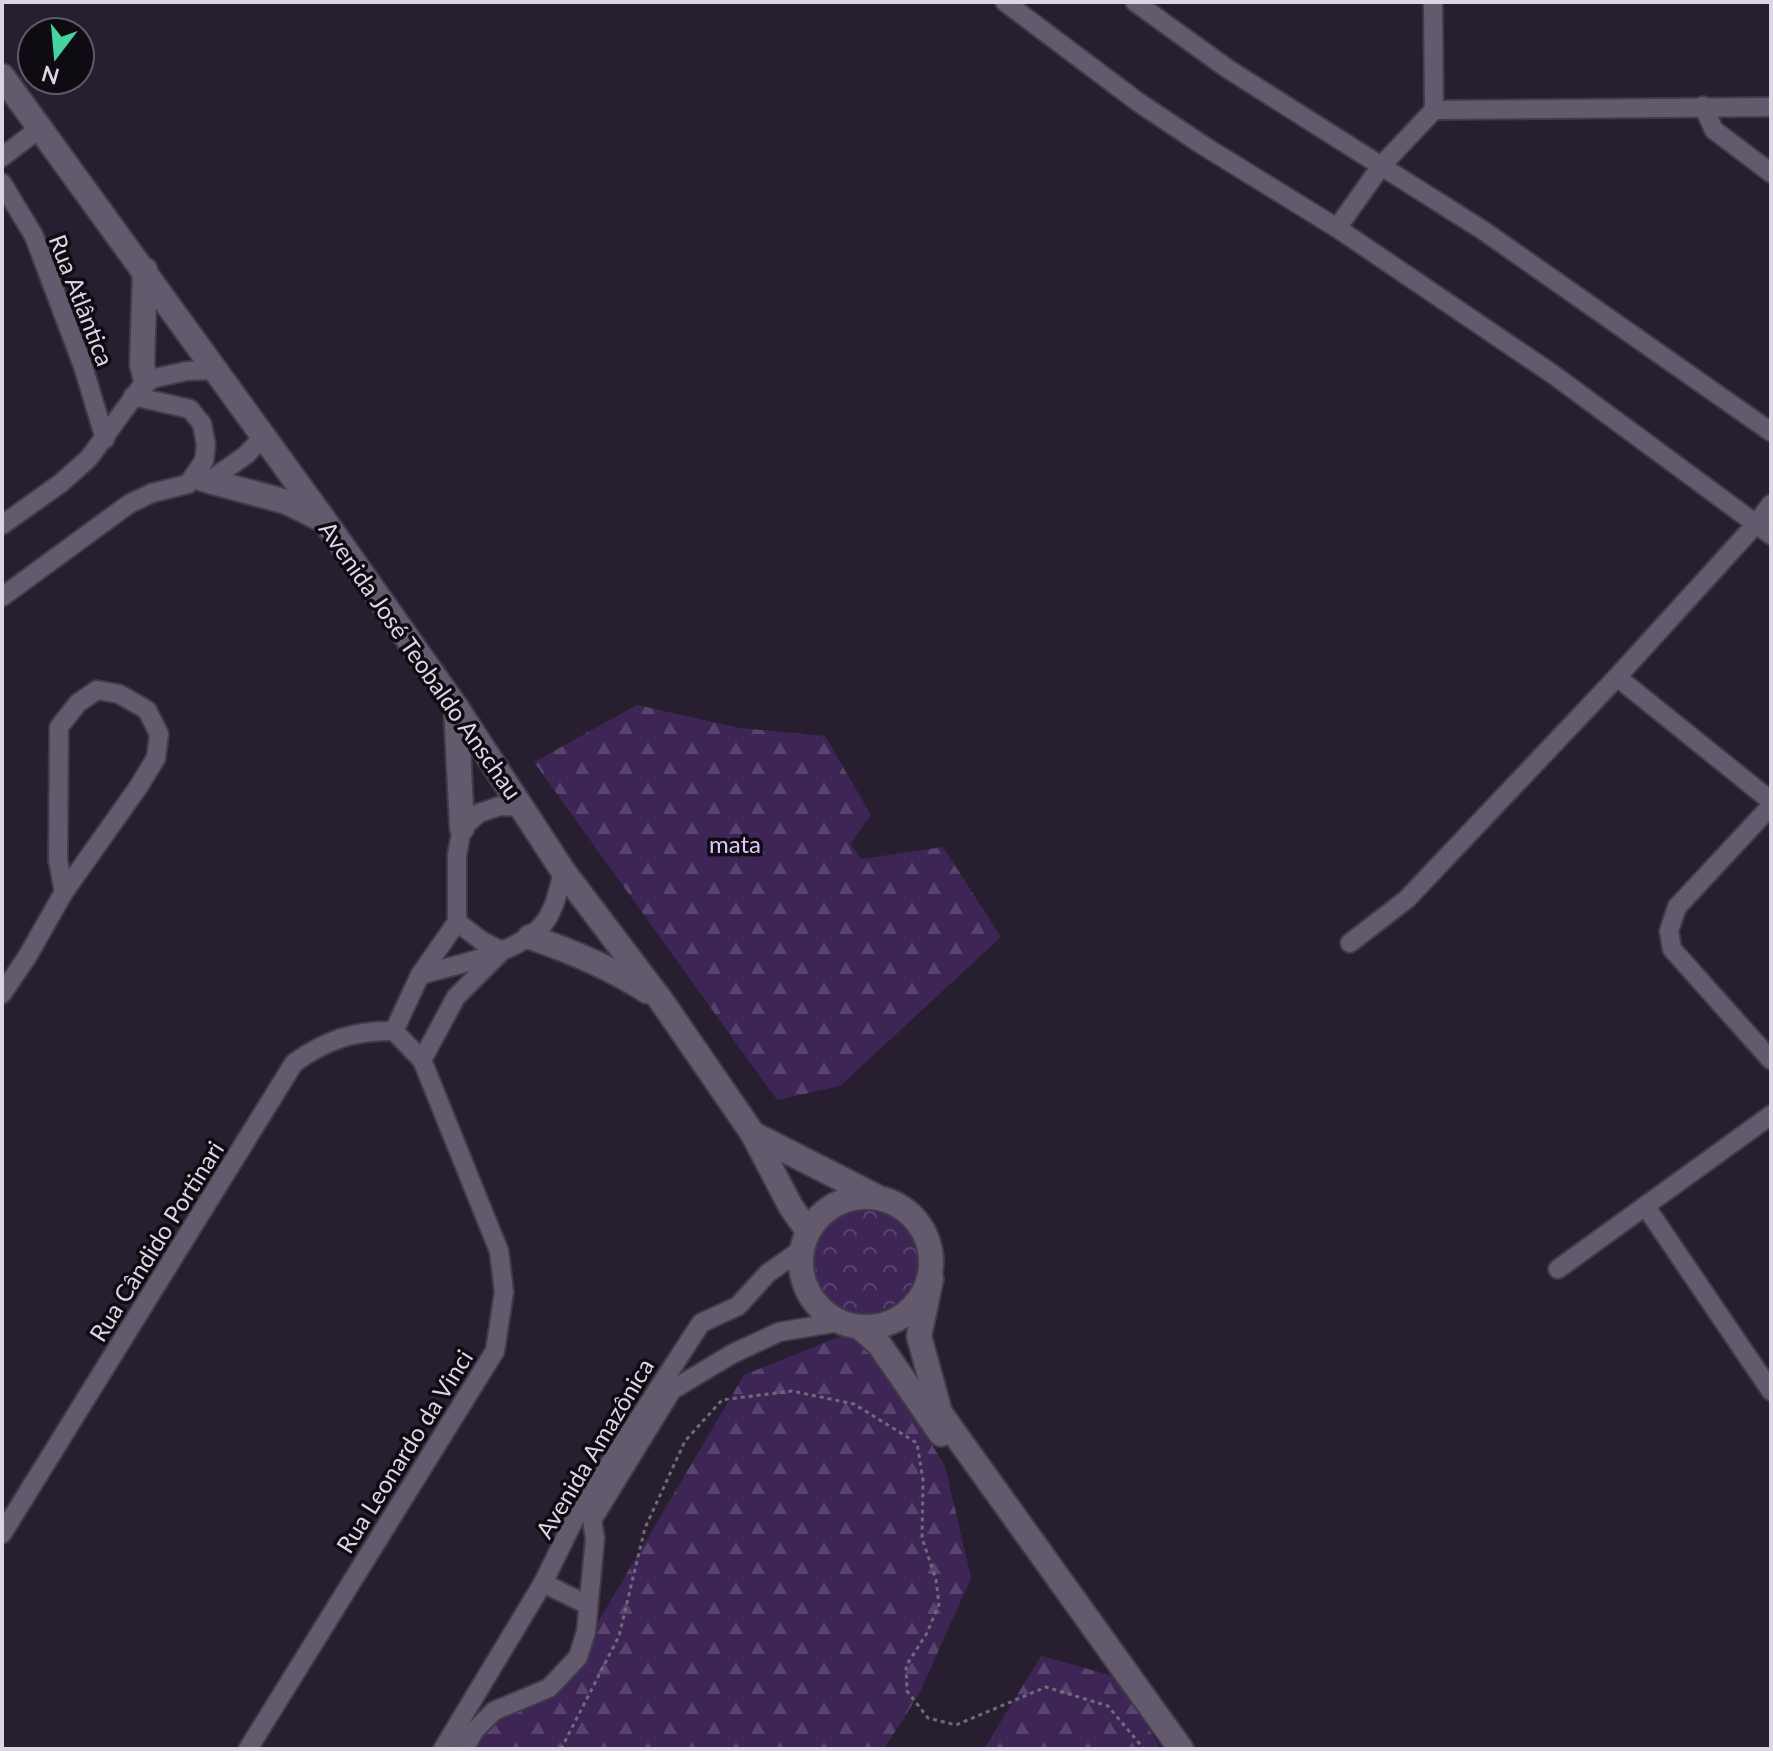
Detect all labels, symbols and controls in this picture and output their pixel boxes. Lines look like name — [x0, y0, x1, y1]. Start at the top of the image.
north arrow — [16, 16, 96, 96]
text: N — [38, 60, 62, 91]
street label: Rua Atlântica — [44, 230, 120, 370]
street label: Avenida José Teobaldo Anschau — [314, 515, 528, 805]
park label: mata — [709, 829, 761, 858]
street label: Rua Cândido Portinari — [83, 1136, 229, 1346]
street label: Rua Leonardo da Vinci — [330, 1344, 478, 1558]
street label: Avenida Amazônica — [529, 1353, 659, 1543]

